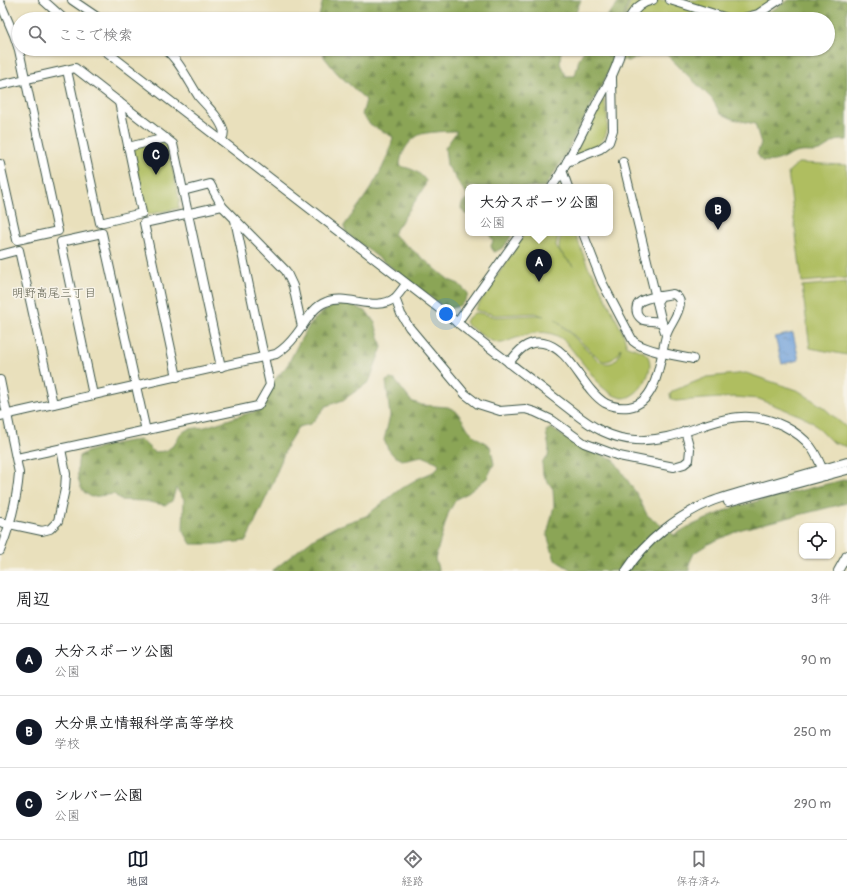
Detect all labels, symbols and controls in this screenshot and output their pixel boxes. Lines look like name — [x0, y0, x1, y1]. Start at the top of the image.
search box — [12, 12, 835, 56]
icon: search — [26, 23, 48, 45]
text: ここで検索 — [58, 26, 133, 45]
pin: C — [143, 142, 169, 175]
popup — [465, 184, 613, 236]
text: 大分スポーツ公園 — [479, 193, 599, 212]
pin: B — [705, 197, 731, 230]
text: 公園 — [479, 215, 505, 231]
pin: A — [526, 249, 552, 282]
district label: 明野高尾三丁目 — [12, 286, 96, 301]
your location — [436, 304, 456, 324]
map controls — [799, 523, 835, 559]
button: locate — [799, 523, 835, 559]
text: 周辺 — [16, 589, 50, 610]
text: 3件 — [811, 591, 831, 607]
text: 大分スポーツ公園 — [54, 642, 174, 661]
text: A — [25, 652, 33, 668]
text: 90 m — [801, 652, 831, 668]
text: 公園 — [54, 664, 80, 680]
text: 大分県立情報科学高等学校 — [54, 714, 234, 733]
text: B — [25, 724, 33, 740]
text: 250 m — [793, 724, 831, 740]
text: 学校 — [54, 736, 80, 752]
text: シルバー公園 — [54, 786, 143, 805]
text: C — [25, 796, 33, 812]
text: 290 m — [794, 796, 831, 812]
text: 公園 — [54, 808, 80, 824]
tab: 地図 — [127, 848, 149, 888]
tab: 経路 — [402, 848, 424, 888]
tab: 保存済み — [677, 848, 721, 888]

